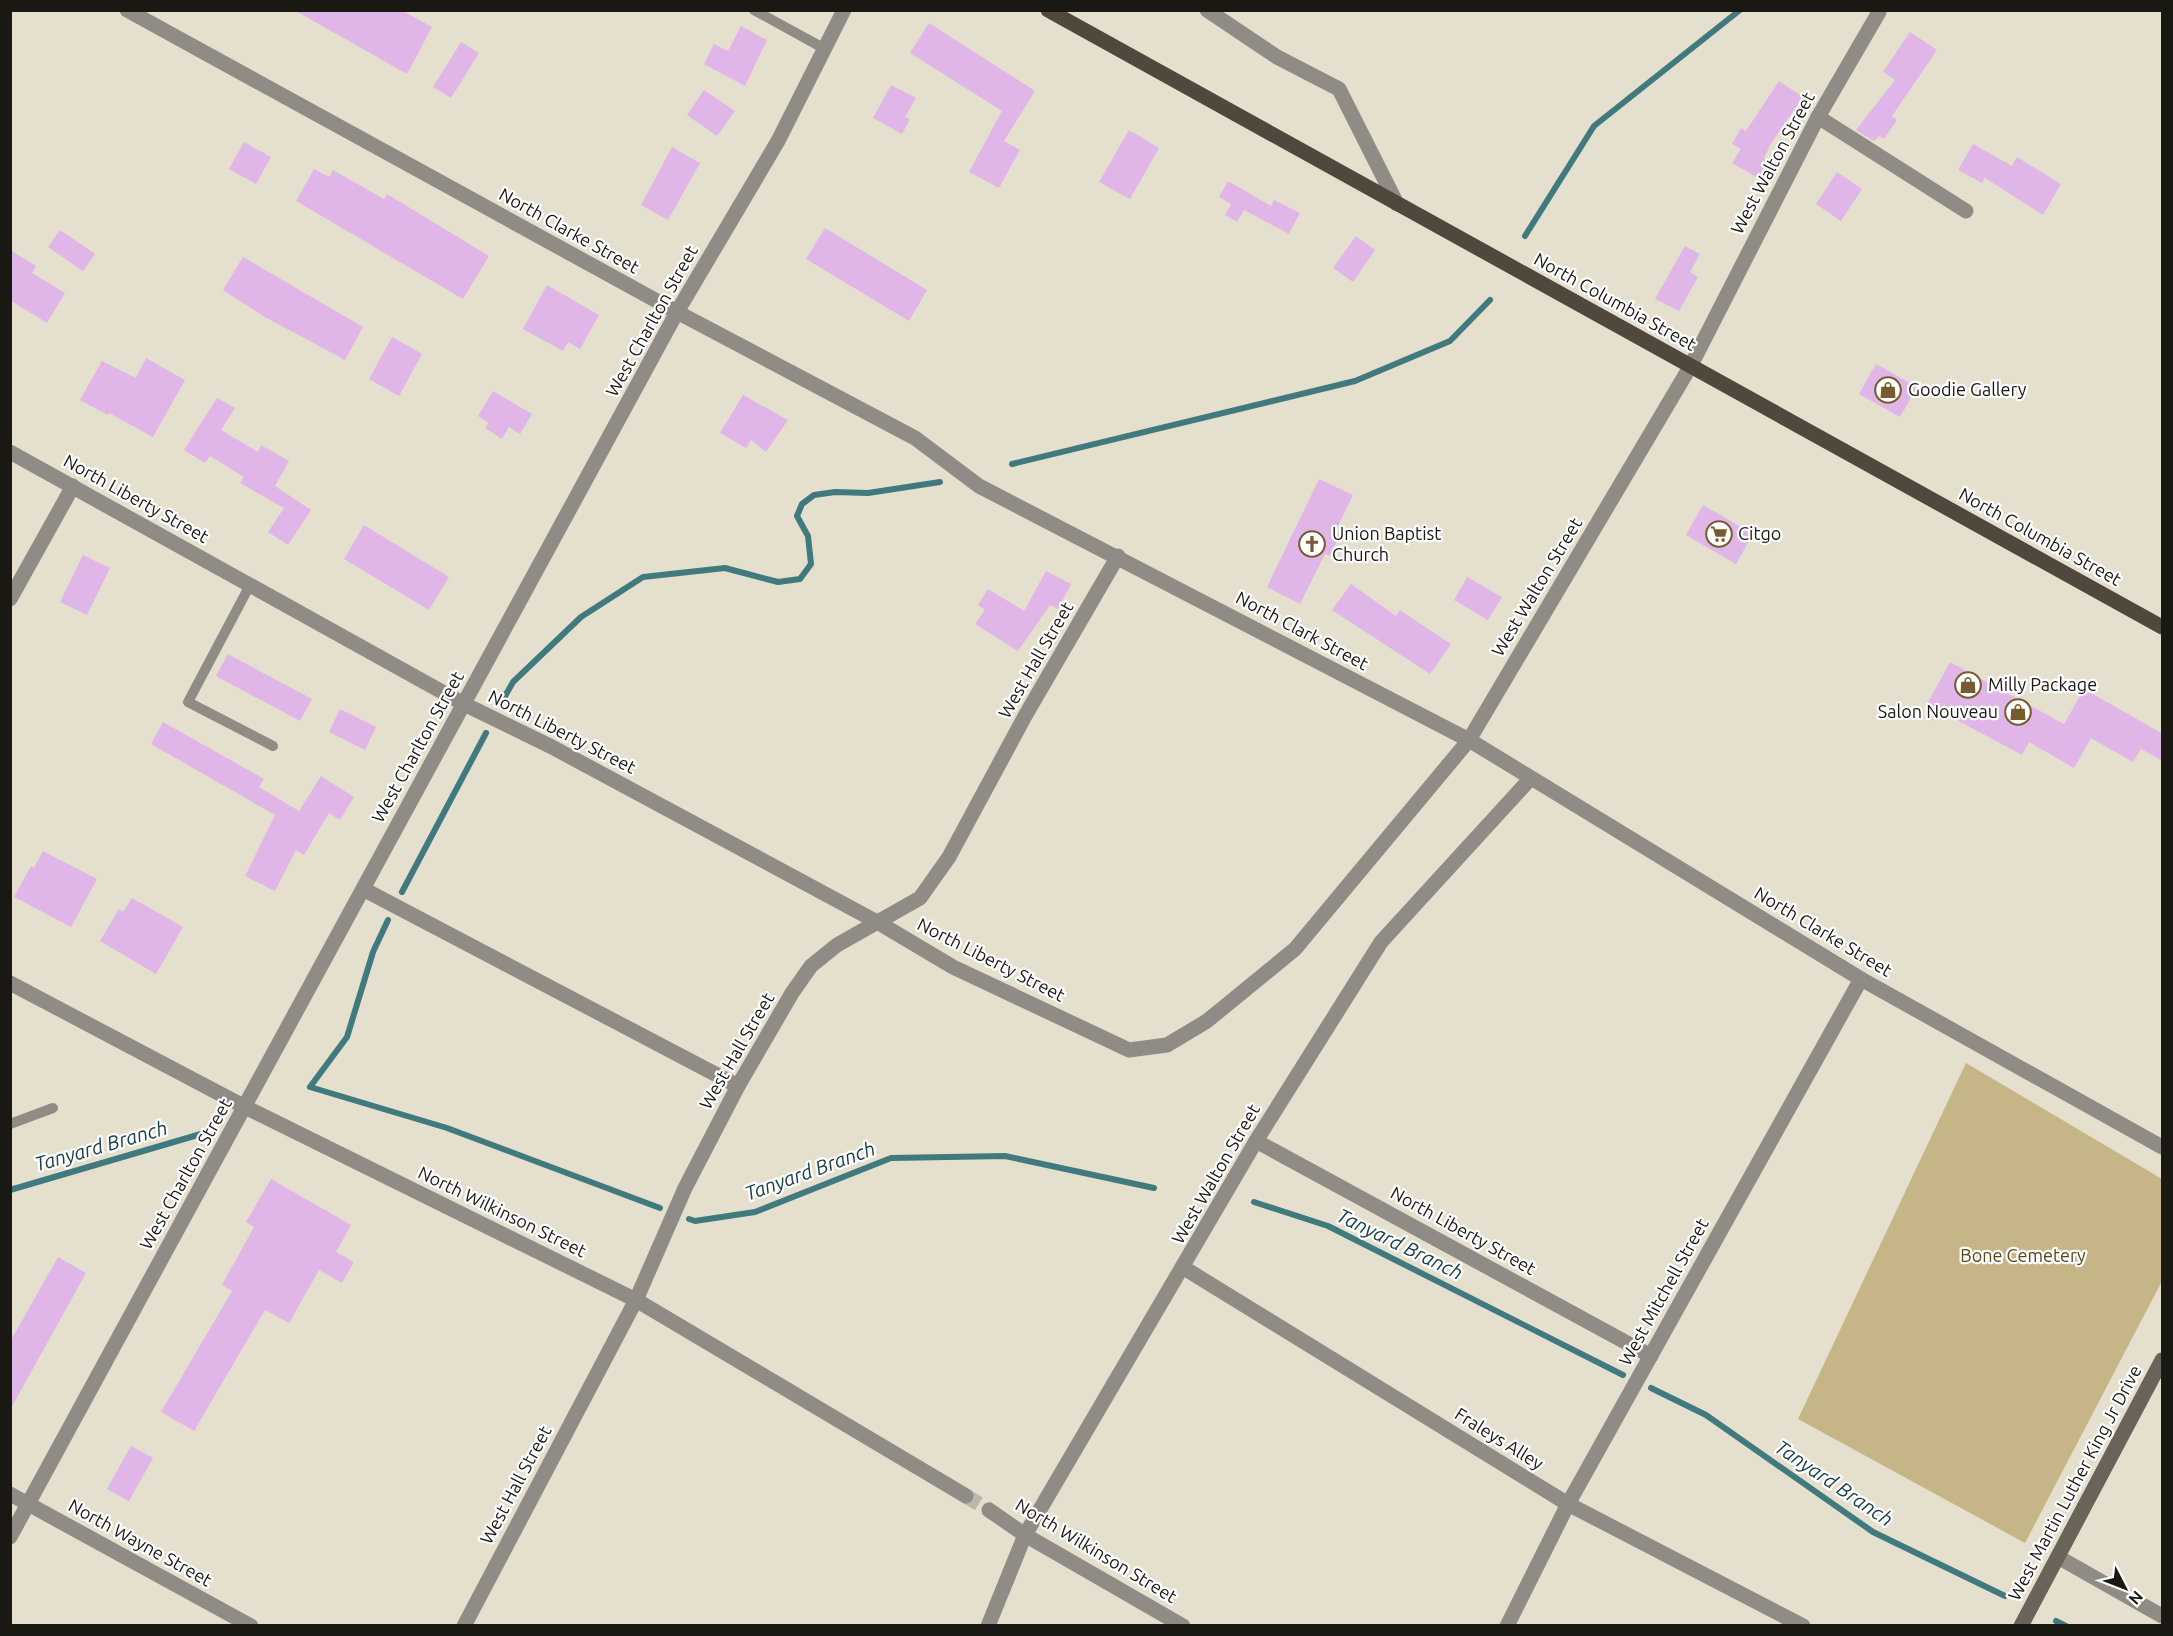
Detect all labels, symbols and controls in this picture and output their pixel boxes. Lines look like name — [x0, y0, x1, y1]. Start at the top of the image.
street label: West Walton Street — [1726, 88, 1818, 237]
street label: North Clarke Street — [496, 183, 643, 277]
street label: West Charlton Street — [601, 241, 701, 400]
street label: North Columbia Street — [1531, 248, 1700, 354]
shop icon: Goodie Gallery — [1873, 375, 1903, 405]
place label: Goodie Gallery — [1908, 379, 2027, 399]
street label: North Liberty Street — [61, 450, 212, 546]
street label: North Columbia Street — [1956, 483, 2125, 589]
street label: West Walton Street — [1487, 514, 1585, 659]
supermarket icon: Citgo — [1704, 519, 1734, 549]
place label: Union Baptist Church — [1332, 523, 1441, 564]
place label: Citgo — [1738, 523, 1781, 543]
church icon: Union Baptist Church — [1297, 529, 1327, 559]
street label: North Clark Street — [1233, 587, 1372, 673]
street label: West Hall Street — [994, 598, 1077, 721]
street label: West Charlton Street — [367, 667, 467, 826]
shop icon: Milly Package — [1953, 670, 1983, 700]
place label: Milly Package — [1988, 674, 2097, 694]
street label: North Liberty Street — [485, 685, 639, 777]
shop icon: Salon Nouveau — [2003, 697, 2033, 727]
place label: Salon Nouveau — [1878, 701, 1998, 721]
street label: North Clarke Street — [1751, 882, 1896, 980]
street label: North Liberty Street — [914, 913, 1068, 1005]
street label: West Hall Street — [695, 989, 778, 1112]
street label: West Charlton Street — [135, 1094, 235, 1253]
street label: West Walton Street — [1167, 1100, 1263, 1247]
water label: Tanyard Branch — [32, 1116, 170, 1175]
water label: Tanyard Branch — [742, 1136, 878, 1205]
street label: North Wilkinson Street — [415, 1162, 590, 1261]
street label: North Liberty Street — [1388, 1182, 1539, 1278]
water label: Tanyard Branch — [1334, 1203, 1467, 1284]
street label: West Mitchell Street — [1614, 1215, 1712, 1368]
park label: Bone Cemetery — [1960, 1245, 2086, 1265]
street label: West Martin Luther King Jr Drive — [2003, 1362, 2145, 1603]
street label: Fraleys Alley — [1452, 1403, 1548, 1473]
street label: West Hall Street — [476, 1422, 555, 1547]
water label: Tanyard Branch — [1771, 1435, 1898, 1530]
street label: North Wayne Street — [65, 1494, 216, 1590]
street label: North Wilkinson Street — [1012, 1494, 1181, 1606]
north arrow — [2095, 1558, 2155, 1618]
text: N — [2125, 1588, 2147, 1608]

